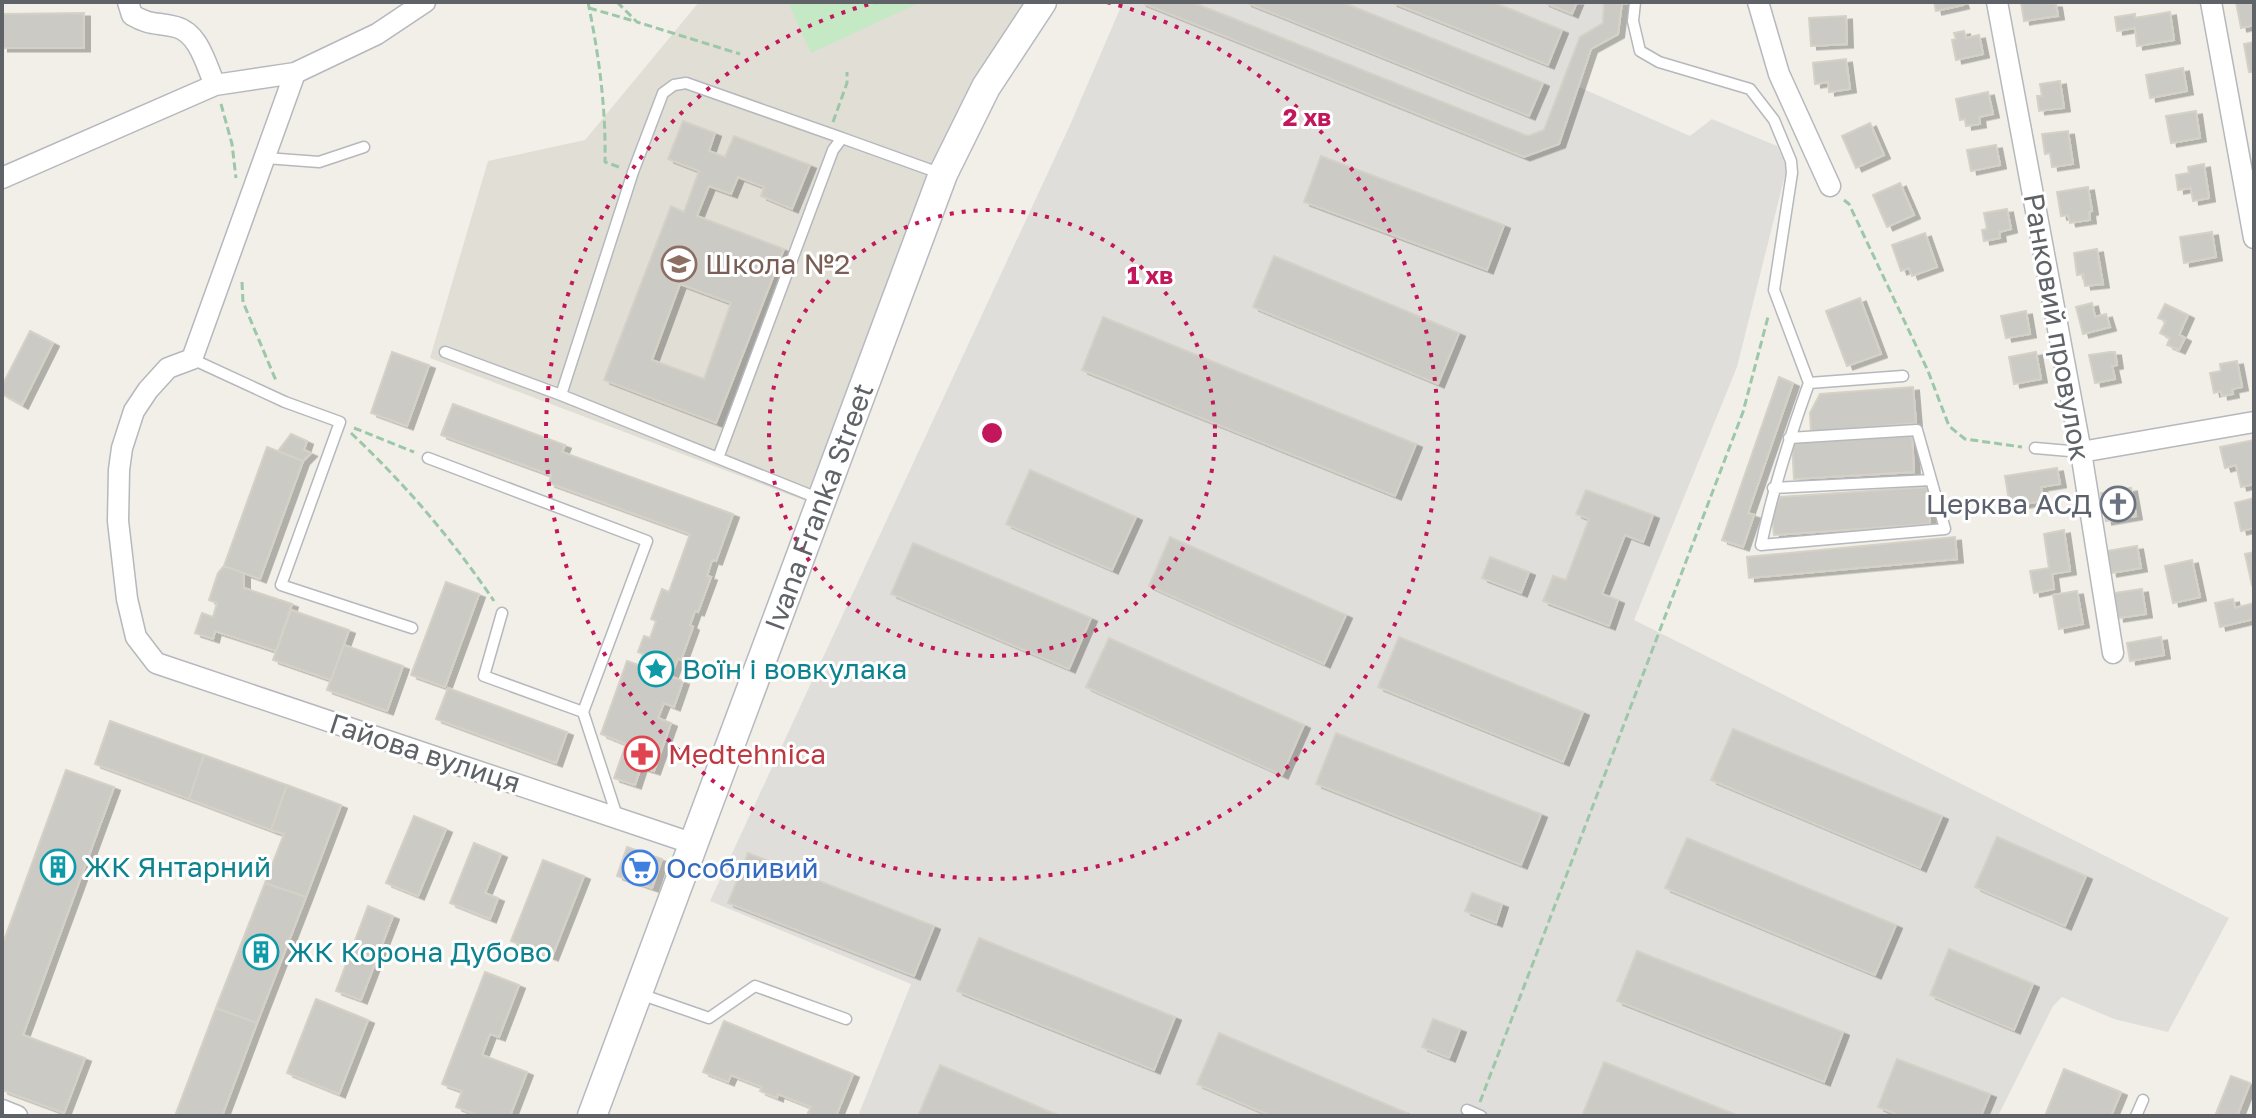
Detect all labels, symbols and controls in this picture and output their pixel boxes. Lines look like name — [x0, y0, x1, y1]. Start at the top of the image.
text: 2 хв — [1283, 102, 1331, 131]
street label: Ранковий провулок — [2018, 191, 2097, 463]
school or university icon: Школа №2 — [660, 245, 698, 283]
place label: Школа №2 — [705, 247, 850, 280]
text: 1 хв — [1127, 260, 1173, 289]
street label: Ivana Franka Street — [757, 379, 880, 635]
centre of rings — [978, 419, 1006, 447]
church icon: Церква АСД — [2099, 485, 2137, 523]
place label: Церква АСД — [1926, 487, 2092, 520]
place icon: Воїн і вовкулака — [637, 650, 675, 688]
place label: Воїн і вовкулака — [682, 652, 907, 685]
street label: Гайова вулиця — [326, 706, 525, 799]
pharmacy icon: Medtehnica — [623, 735, 661, 773]
place label: Medtehnica — [668, 737, 826, 770]
building icon: ЖК Янтарний — [39, 848, 77, 886]
supermarket icon: Особливий — [621, 849, 659, 887]
place label: ЖК Янтарний — [84, 850, 271, 883]
place label: Особливий — [666, 851, 819, 884]
building icon: ЖК Корона Дубово — [242, 933, 280, 971]
place label: ЖК Корона Дубово — [287, 935, 552, 968]

